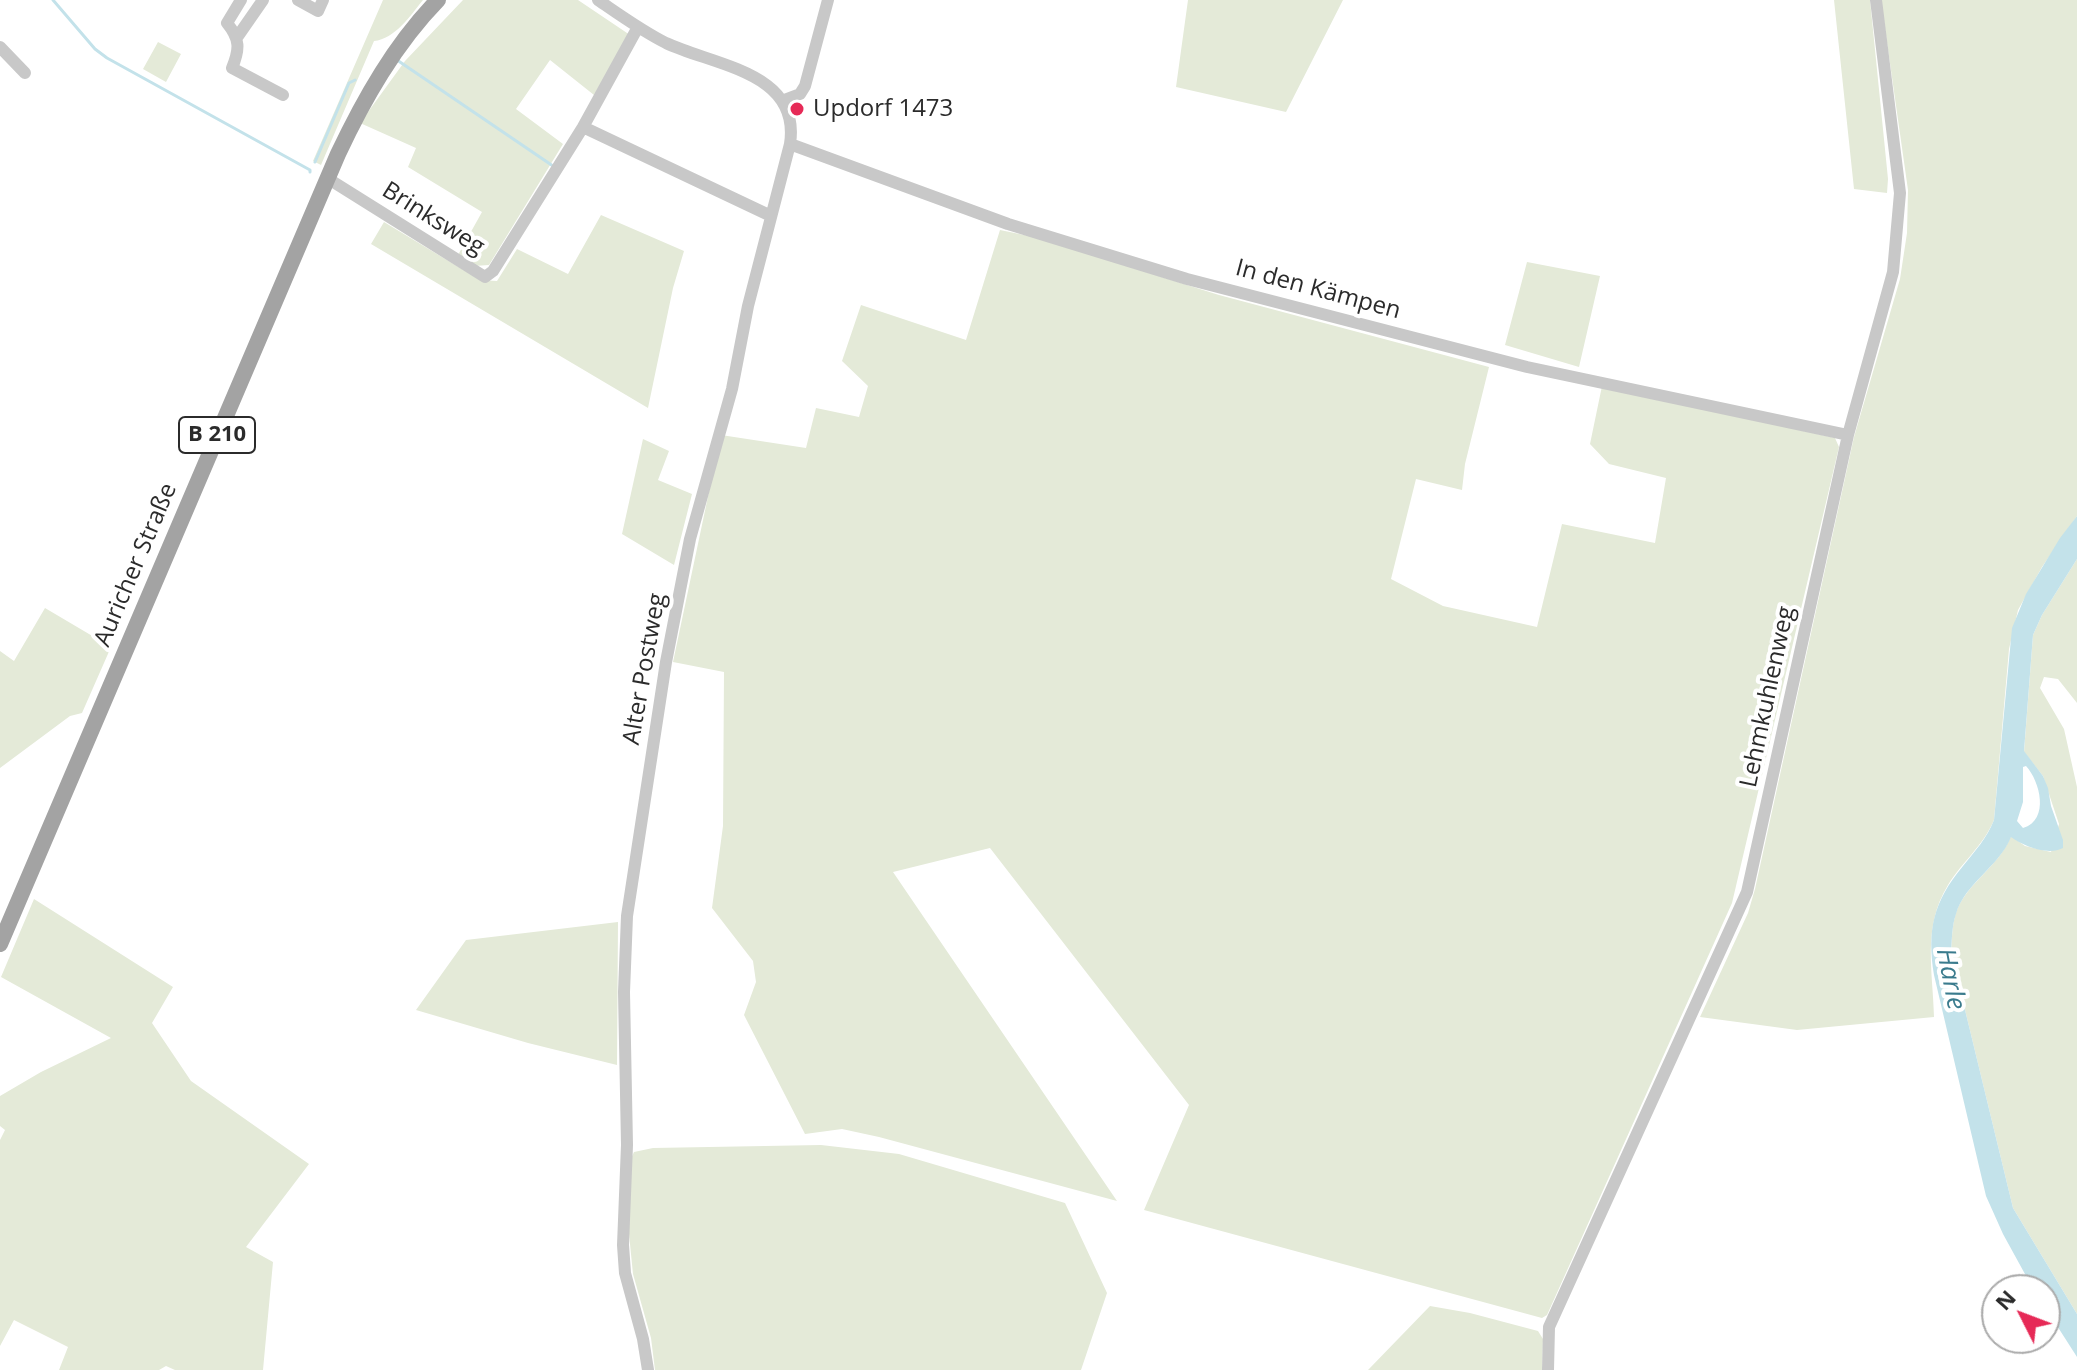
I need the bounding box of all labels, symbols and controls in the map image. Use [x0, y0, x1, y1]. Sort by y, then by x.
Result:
place label: Updorf 1473 [813, 95, 953, 123]
marker: Updorf 1473 [788, 100, 806, 118]
street label: Brinksweg [377, 176, 489, 262]
street label: In den Kämpen [1232, 254, 1404, 326]
road number: B 210 [179, 417, 255, 453]
street label: Auricher Straße [89, 479, 183, 651]
street label: Alter Postweg [618, 591, 672, 747]
street label: Lehmkuhlenweg [1735, 604, 1801, 790]
water label: Harle [1929, 946, 1971, 1012]
north arrow [1981, 1274, 2061, 1354]
text: N [1988, 1283, 2022, 1316]

